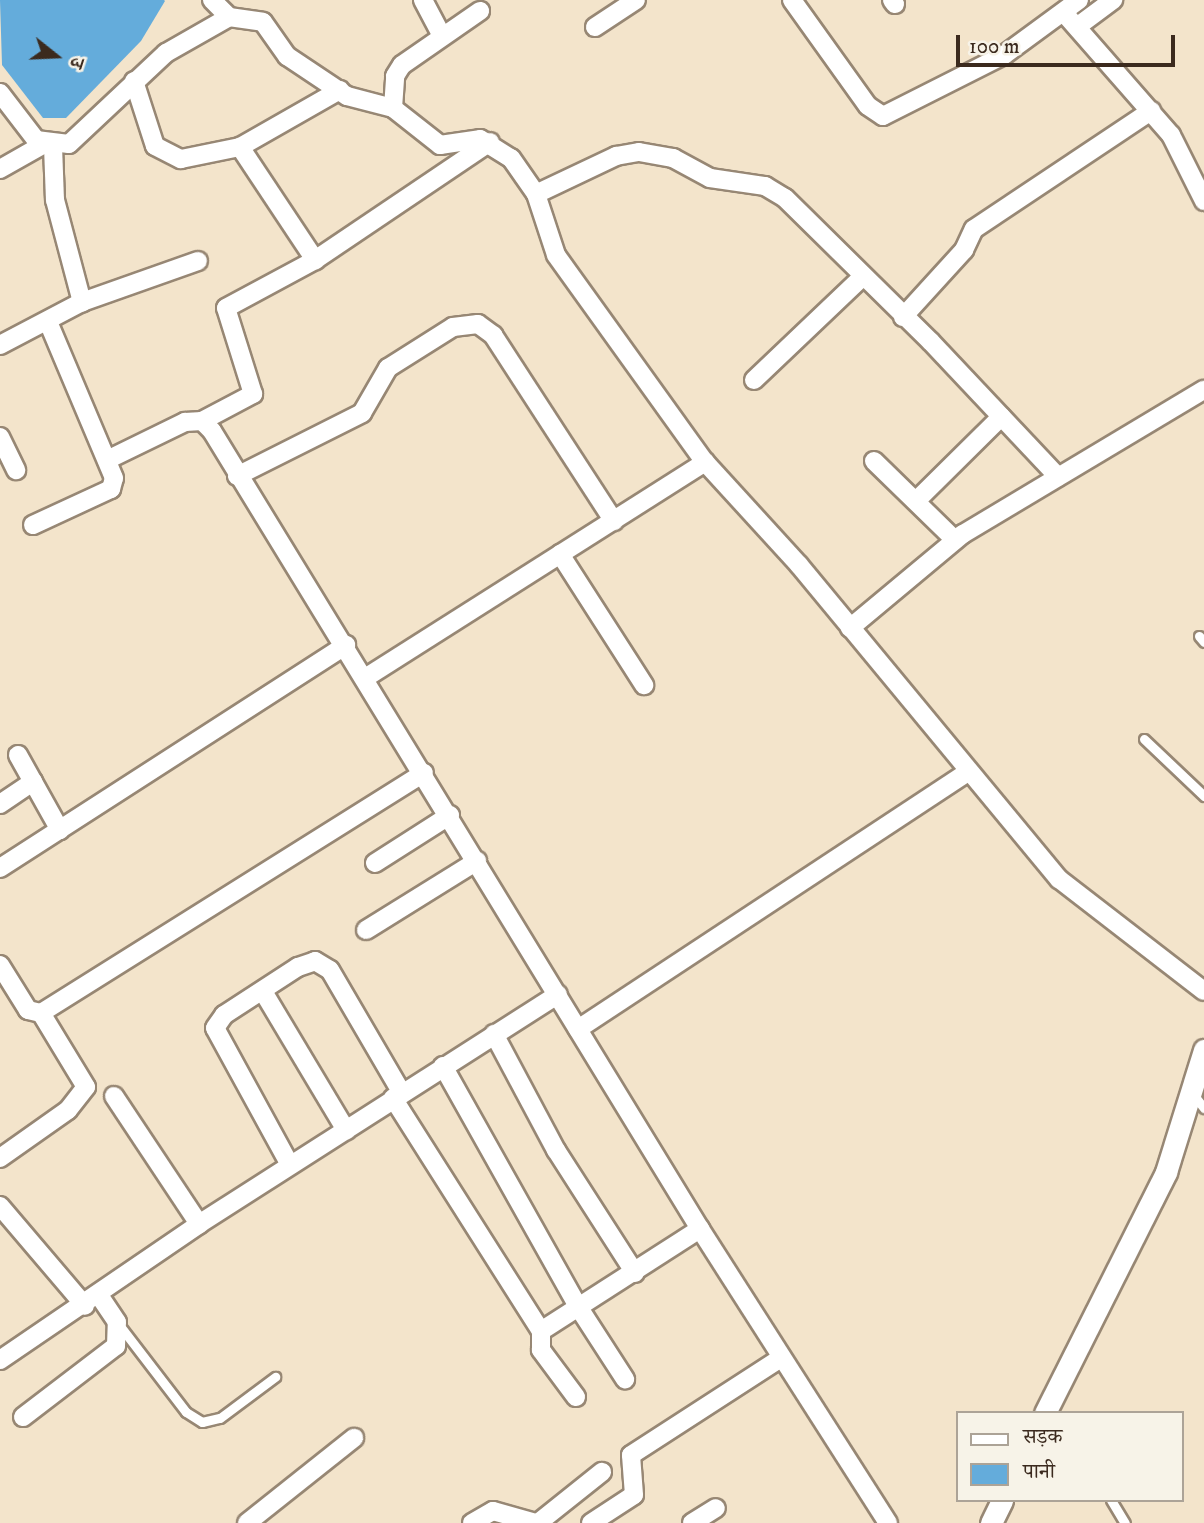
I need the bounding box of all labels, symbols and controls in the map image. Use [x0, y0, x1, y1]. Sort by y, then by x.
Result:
north arrow [21, 21, 91, 91]
scale bar [959, 21, 1178, 65]
text: 100 m [969, 34, 1020, 60]
text: उ [64, 54, 89, 71]
legend [956, 1411, 1183, 1502]
text: सड़क [1023, 1424, 1062, 1450]
text: पानी [1023, 1459, 1055, 1485]

